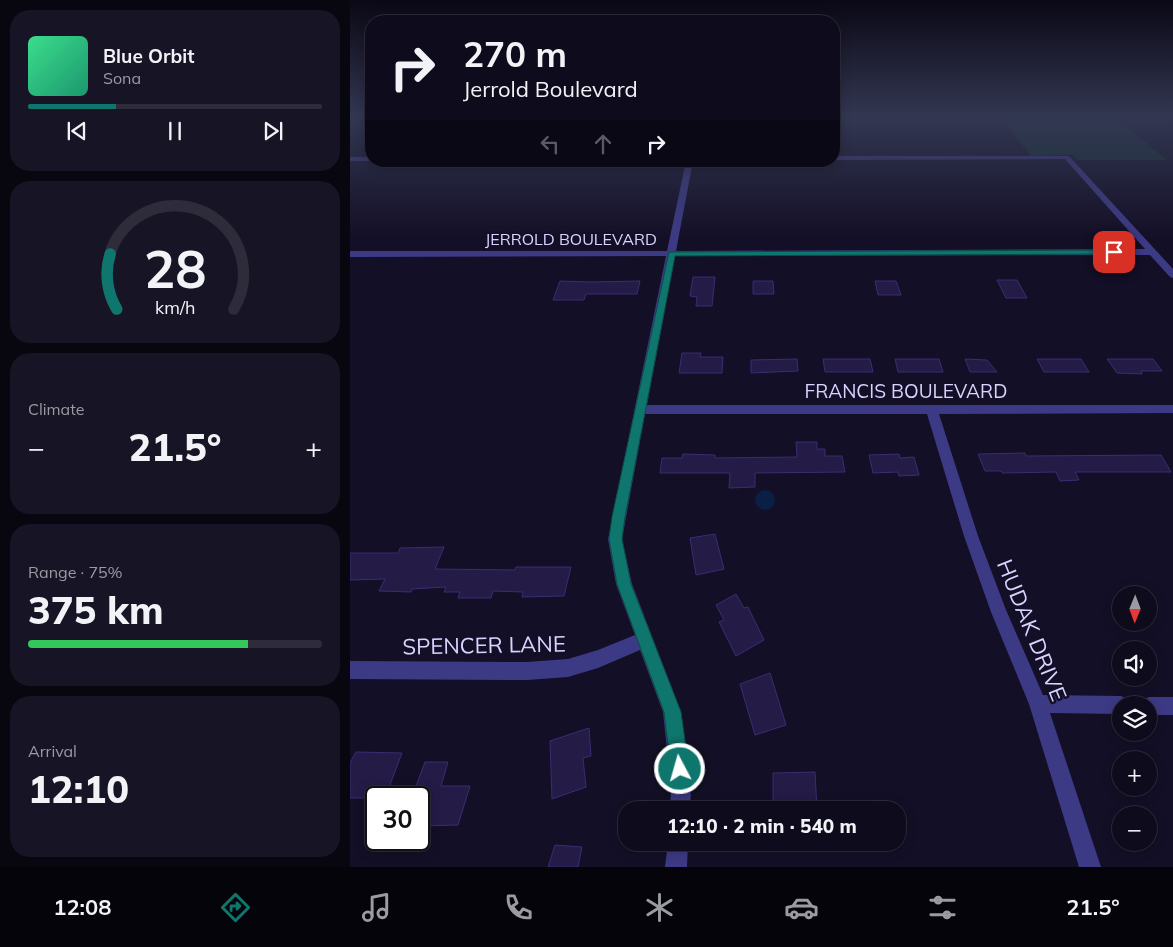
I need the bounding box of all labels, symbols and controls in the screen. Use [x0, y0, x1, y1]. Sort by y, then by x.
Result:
text: 270 m [463, 32, 567, 76]
icon: right [380, 35, 445, 100]
text: Blue Orbit [103, 44, 194, 68]
text: Sona [103, 68, 141, 88]
text: Jerrold Boulevard [463, 75, 638, 103]
icon: previous [63, 117, 91, 145]
icon: pause [161, 117, 189, 145]
icon: next [259, 117, 287, 145]
icon: left [536, 130, 564, 158]
icon: ahead [589, 130, 617, 158]
icon: right [642, 130, 670, 158]
street label: JERROLD BOULEVARD [485, 229, 657, 249]
pin [1093, 231, 1135, 273]
text: 28 [144, 236, 206, 301]
icon: arrive [1100, 238, 1128, 266]
text: km/h [155, 296, 195, 318]
street label: FRANCIS BOULEVARD [805, 379, 1007, 403]
text: Climate [28, 399, 84, 419]
text: 21.5° [129, 423, 221, 471]
text: − [28, 430, 45, 465]
text: + [305, 430, 322, 465]
street label: HUDAK DRIVE [991, 555, 1073, 705]
text: Range · 75% [28, 562, 123, 582]
text: 375 km [28, 586, 164, 634]
north arrow [1112, 586, 1158, 631]
map controls [1112, 586, 1157, 851]
street label: SPENCER LANE [402, 630, 566, 660]
button: sound [1112, 641, 1157, 686]
button: layers [1112, 696, 1157, 741]
text: Arrival [28, 741, 77, 761]
position arrow [653, 742, 705, 794]
button: + [1112, 751, 1157, 796]
text: 12:10 [28, 765, 129, 813]
speed limit sign: 30 [365, 786, 430, 851]
button: − [1112, 806, 1157, 851]
text: 12:10 · 2 min · 540 m [667, 814, 857, 838]
icon: directions [218, 890, 253, 925]
icon: music [359, 890, 394, 925]
icon: phone [501, 890, 536, 925]
icon: climate [642, 890, 677, 925]
icon: car [784, 890, 819, 925]
icon: filters [925, 890, 960, 925]
text: 12:08 [53, 893, 111, 921]
text: 21.5° [1066, 893, 1120, 921]

